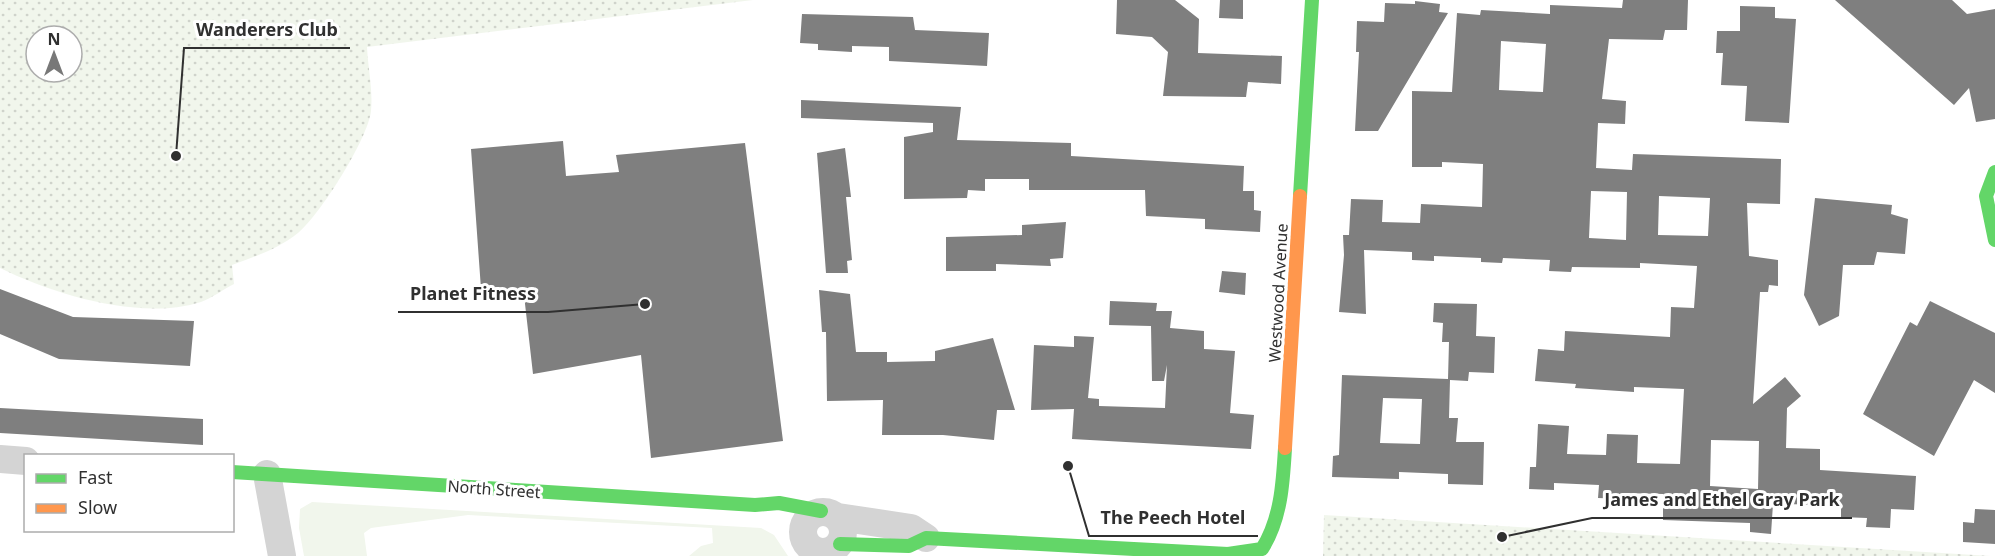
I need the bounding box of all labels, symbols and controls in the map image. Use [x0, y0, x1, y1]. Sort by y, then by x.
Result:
callout: Wanderers Club [184, 12, 350, 48]
text: Wanderers Club [196, 17, 338, 41]
north arrow [24, 24, 84, 84]
text: N [47, 28, 61, 50]
street label: Westwood Avenue [1263, 223, 1293, 363]
callout: Planet Fitness [398, 276, 548, 312]
text: Planet Fitness [410, 281, 536, 305]
legend [24, 454, 234, 532]
text: Fast [78, 465, 113, 489]
street label: North Street [447, 475, 541, 503]
callout: James and Ethel Gray Park [1592, 482, 1852, 518]
text: James and Ethel Gray Park [1602, 487, 1840, 511]
text: Slow [78, 495, 117, 519]
callout: The Peech Hotel [1089, 500, 1258, 536]
text: The Peech Hotel [1101, 505, 1245, 529]

